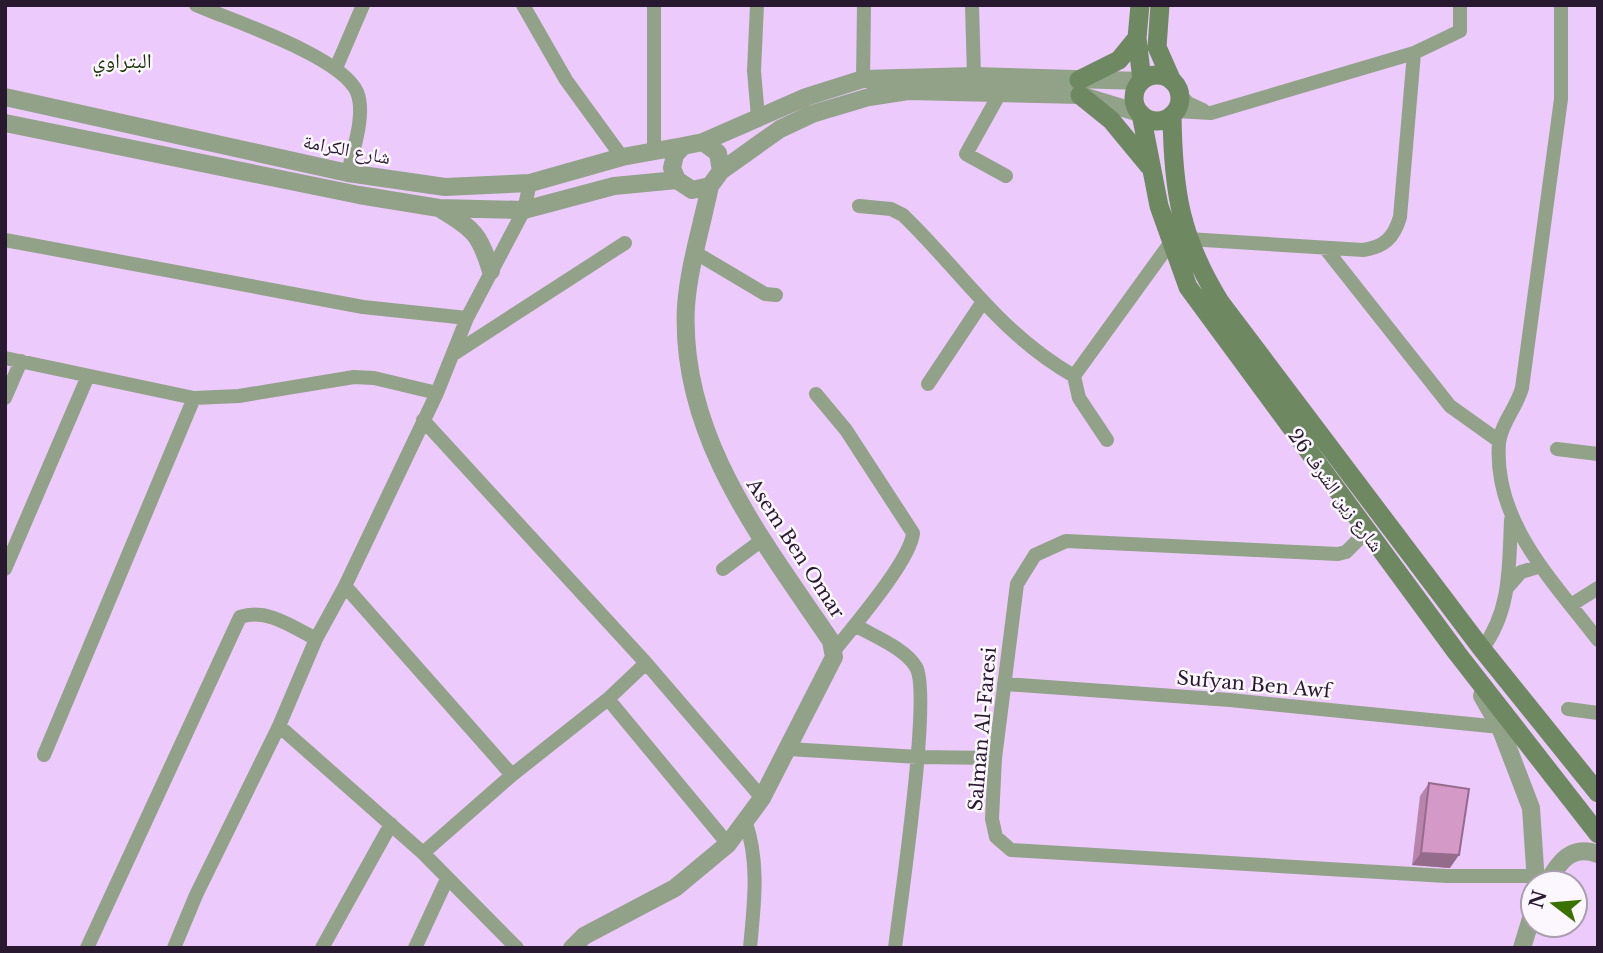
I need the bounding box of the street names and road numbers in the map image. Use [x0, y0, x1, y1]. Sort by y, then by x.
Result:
street label: شارع الكرامة [301, 130, 392, 169]
street label: شارع زين الشرف 26 [1283, 424, 1388, 556]
street label: Asem Ben Omar [741, 473, 849, 622]
street label: Salman Al-Faresi [964, 646, 1001, 812]
street label: Sufyan Ben Awf [1176, 666, 1334, 703]

